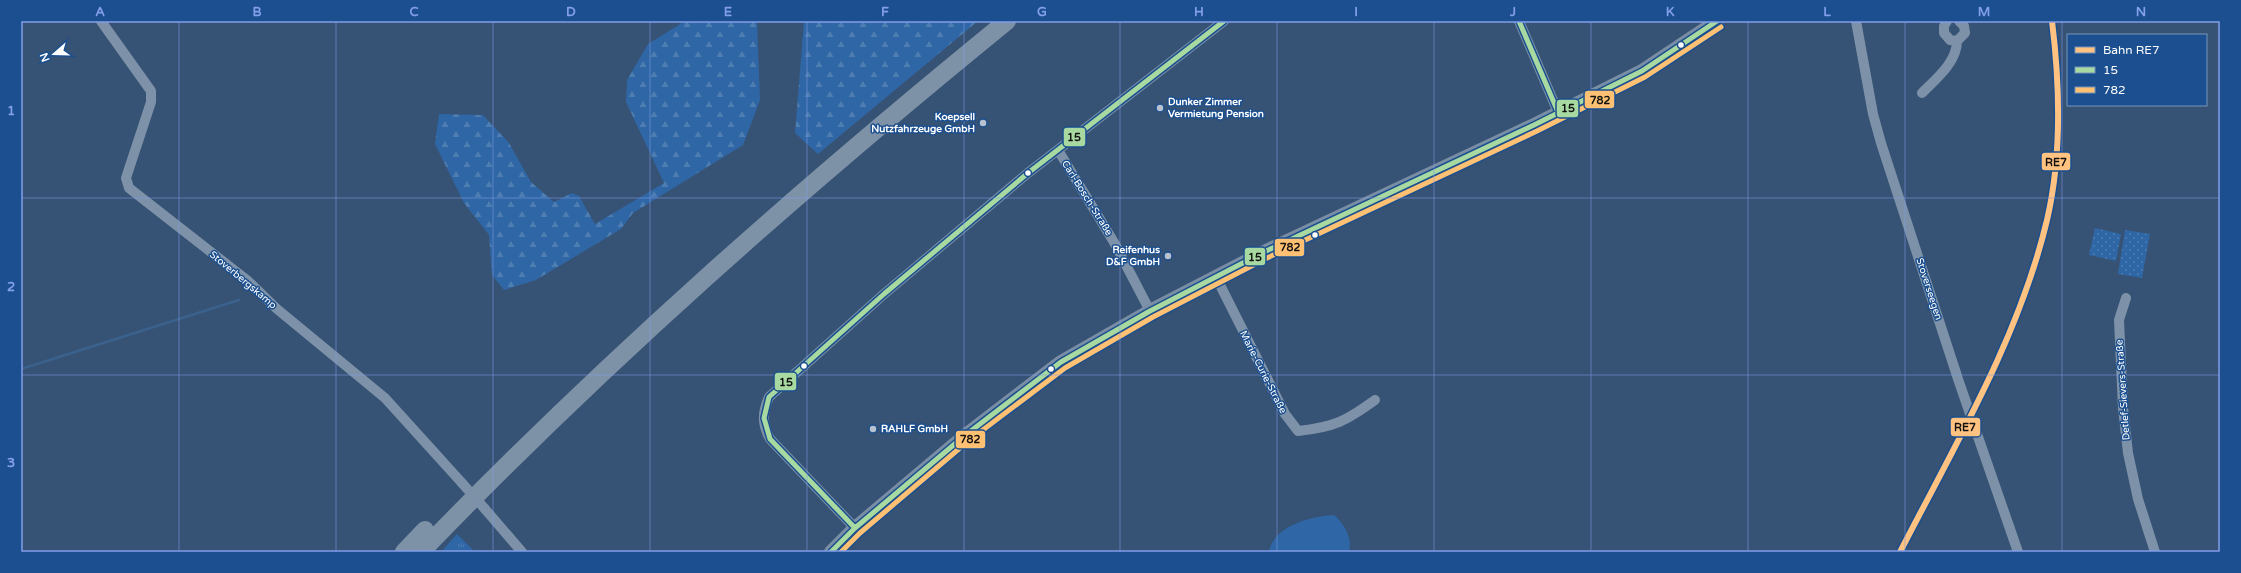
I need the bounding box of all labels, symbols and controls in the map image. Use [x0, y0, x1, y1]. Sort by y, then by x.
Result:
text: A [95, 4, 105, 20]
text: B [252, 4, 262, 20]
text: C [409, 4, 419, 20]
text: D [566, 4, 576, 20]
text: E [724, 4, 732, 20]
text: F [881, 4, 889, 20]
text: G [1037, 4, 1047, 20]
text: H [1194, 4, 1204, 20]
text: I [1354, 4, 1358, 20]
text: J [1509, 4, 1516, 20]
text: K [1666, 4, 1675, 20]
text: L [1823, 4, 1831, 20]
text: M [1978, 4, 1990, 20]
text: N [2136, 4, 2146, 20]
north arrow [34, 34, 74, 74]
legend [2067, 34, 2207, 106]
unlabelled marker [1676, 40, 1686, 50]
text: Bahn RE7 [2103, 43, 2160, 57]
text: N [37, 51, 53, 64]
text: 15 [2103, 63, 2118, 77]
text: 782 [2103, 83, 2126, 97]
line badge: 782 [1584, 90, 1615, 109]
text: 782 [1590, 94, 1610, 107]
place label: Dunker Zimmer Vermietung Pension [1168, 96, 1264, 120]
line badge: 15 [1556, 99, 1579, 118]
text: 15 [1561, 102, 1575, 115]
text: 1 [7, 103, 15, 119]
marker: Dunker Zimmer Vermietung Pension [1155, 103, 1165, 113]
place label: Koepsell Nutzfahrzeuge GmbH [871, 111, 975, 135]
marker: Koepsell Nutzfahrzeuge GmbH [978, 118, 988, 128]
line badge: 15 [1063, 127, 1086, 147]
text: 15 [1067, 131, 1081, 144]
line badge: RE7 [2041, 152, 2071, 171]
text: RE7 [2045, 156, 2067, 169]
street label: Carl-Bosch-Straße [1059, 158, 1115, 238]
unlabelled marker [1023, 168, 1033, 178]
unlabelled marker [1310, 230, 1320, 240]
line badge: 782 [1274, 238, 1305, 257]
text: 782 [1280, 241, 1300, 254]
place label: Reifenhus D&F GmbH [1106, 244, 1160, 268]
line badge: 15 [1244, 247, 1266, 266]
street label: Stoverbergskamp [207, 249, 279, 311]
marker: Reifenhus D&F GmbH [1163, 251, 1173, 261]
text: 15 [1248, 251, 1262, 264]
street label: Stoverseegen [1913, 256, 1945, 322]
text: 2 [7, 279, 15, 295]
street label: Marie-Curie-Straße [1237, 329, 1289, 416]
street label: Detlef-Sievers-Straße [2113, 339, 2133, 441]
unlabelled marker [799, 361, 809, 371]
unlabelled marker [1046, 364, 1056, 374]
line badge: 15 [774, 372, 797, 391]
text: 15 [779, 376, 793, 389]
line badge: RE7 [1950, 417, 1981, 437]
text: RE7 [1954, 421, 1976, 434]
place label: RAHLF GmbH [881, 423, 948, 435]
marker: RAHLF GmbH [868, 424, 878, 434]
line badge: 782 [955, 430, 986, 449]
text: 782 [960, 433, 980, 446]
text: 3 [7, 455, 15, 471]

